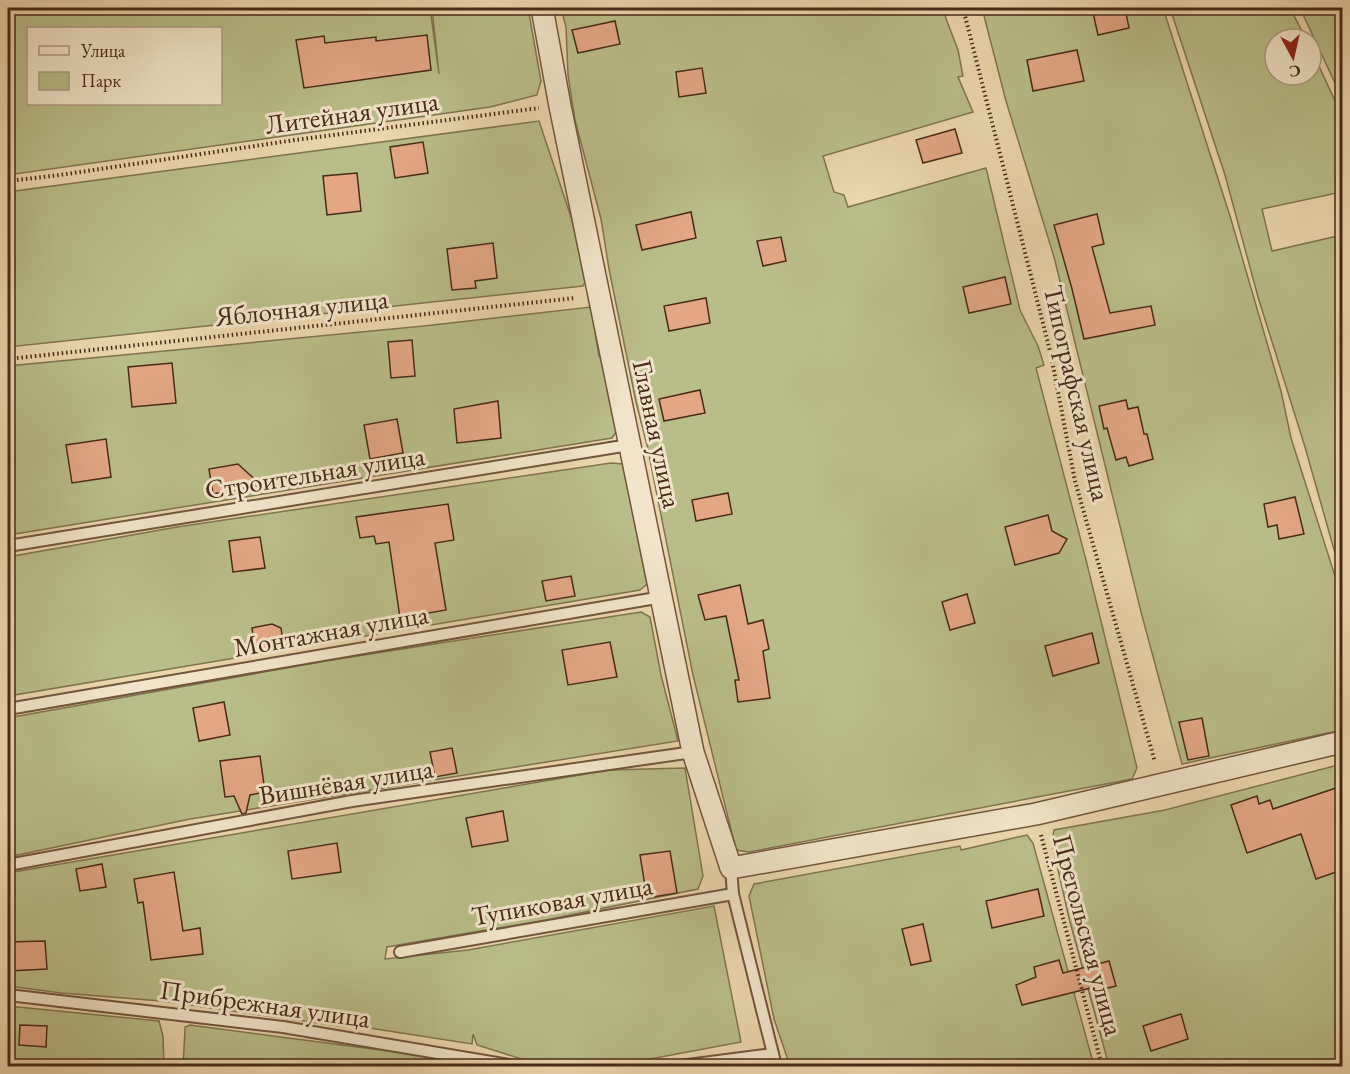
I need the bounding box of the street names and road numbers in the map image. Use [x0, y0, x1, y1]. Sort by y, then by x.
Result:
street label: Литейная улица [263, 83, 441, 142]
street label: Яблочная улица [213, 281, 390, 334]
street label: Типографская улица [1036, 281, 1119, 504]
street label: Главная улица [625, 357, 690, 511]
street label: Строительная улица [202, 438, 428, 507]
street label: Монтажная улица [231, 596, 431, 665]
street label: Вишнёвая улица [256, 750, 436, 813]
street label: Прегольская улица [1045, 830, 1132, 1040]
street label: Тупиковая улица [469, 867, 656, 934]
street label: Прибрежная улица [158, 971, 373, 1036]

